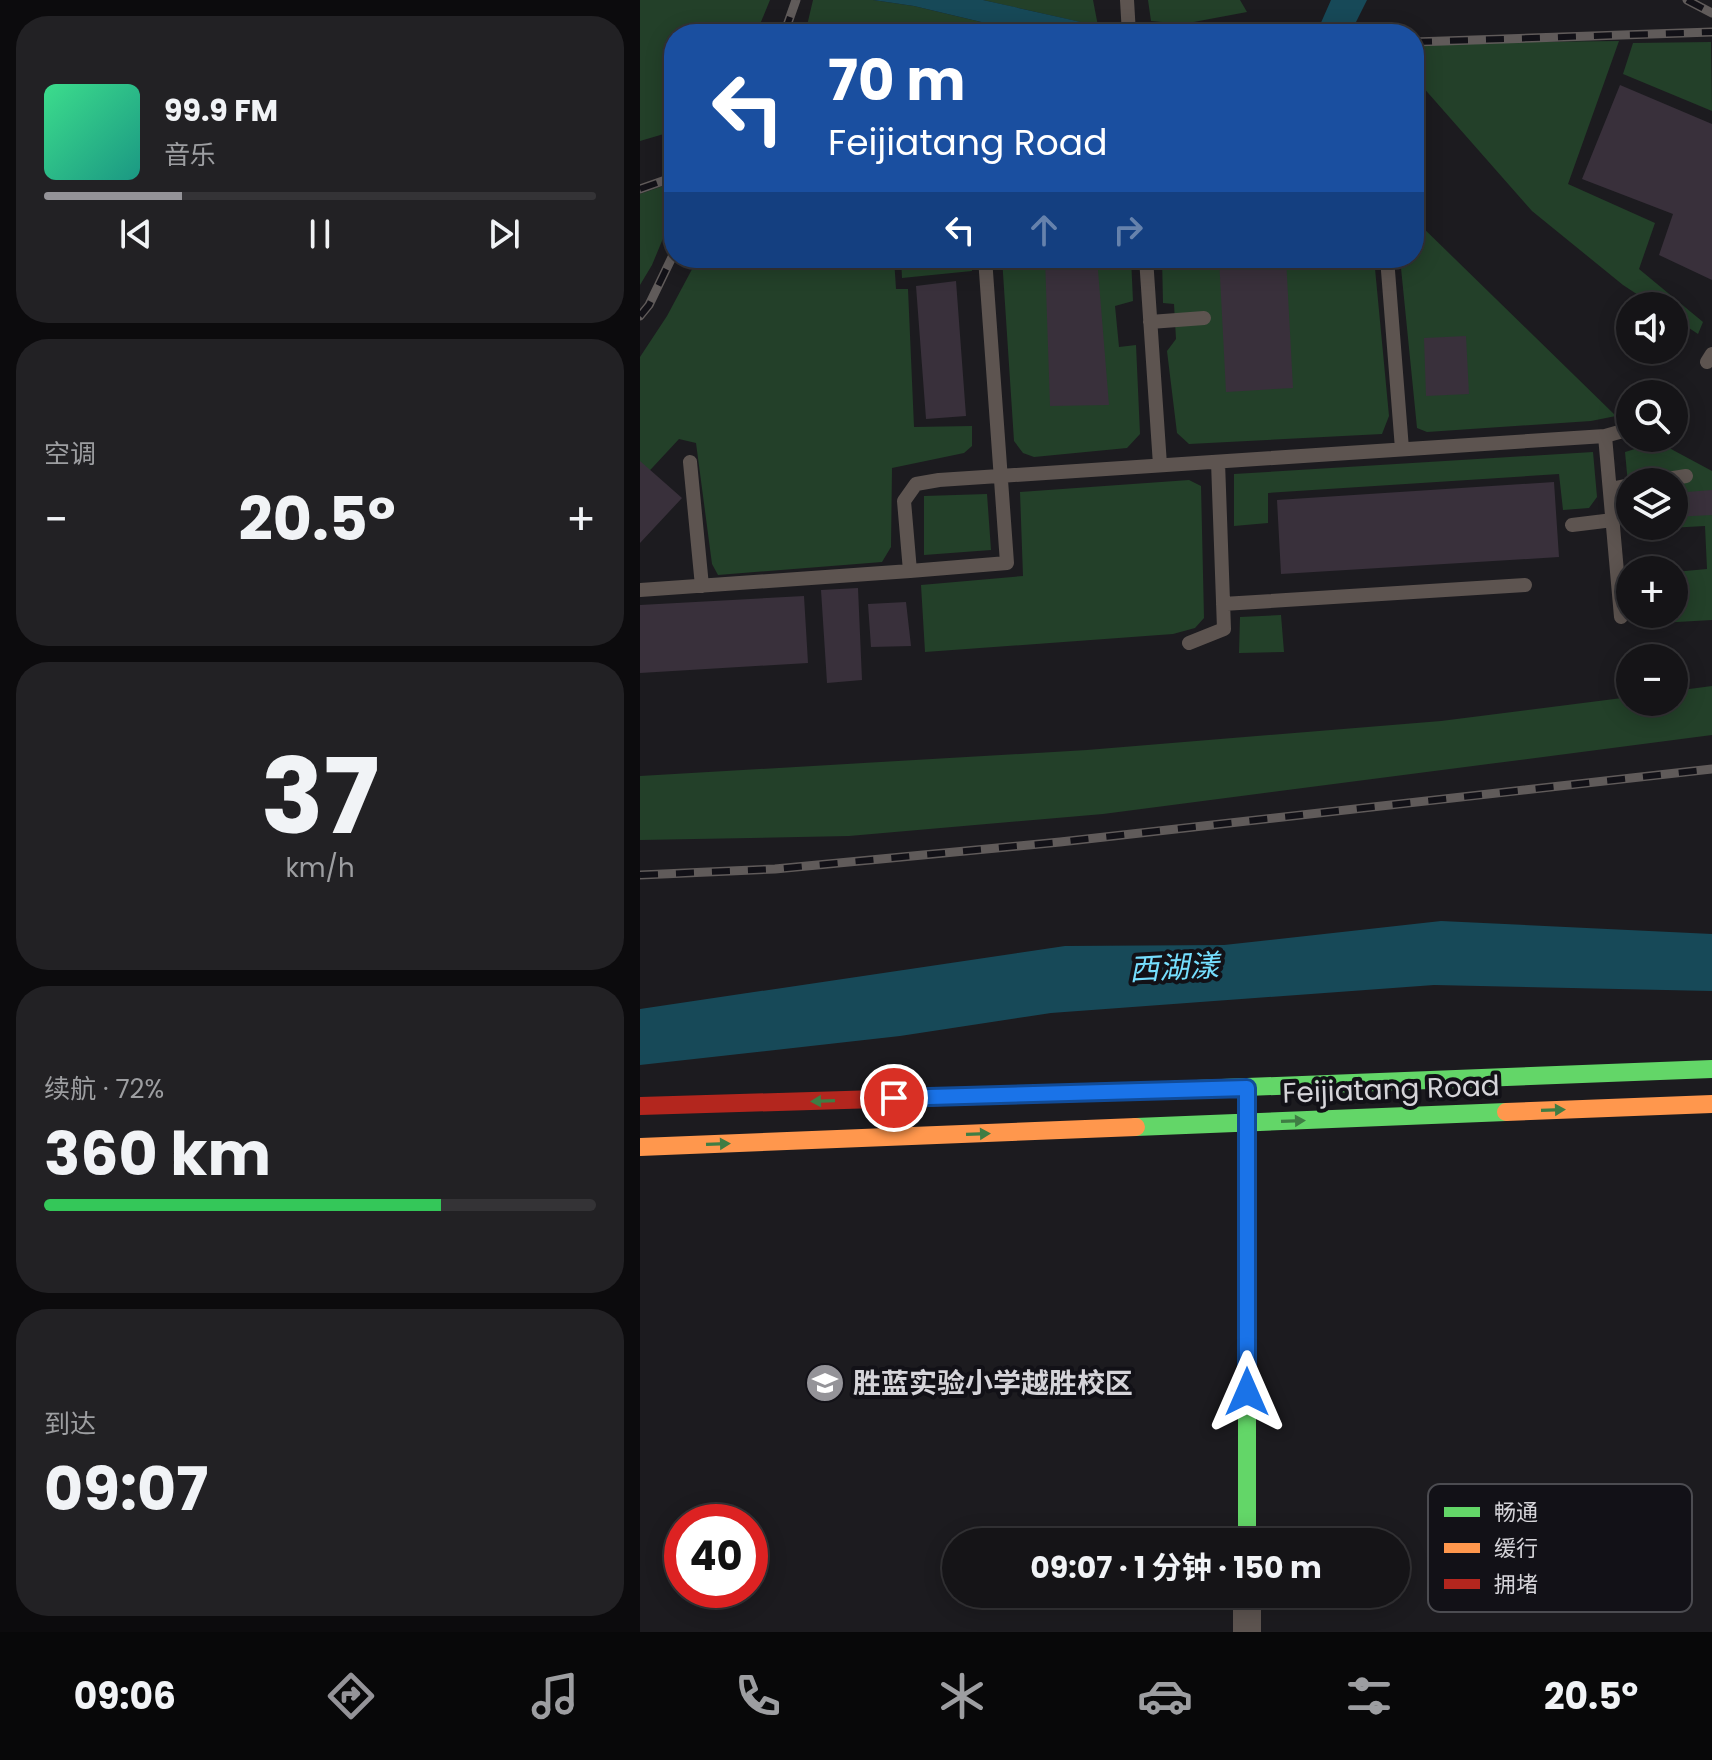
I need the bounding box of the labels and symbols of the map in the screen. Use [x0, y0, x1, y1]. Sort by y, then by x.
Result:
water label: 西湖漾 [1128, 943, 1224, 991]
pin [860, 1064, 928, 1132]
street label: Feijiatang Road [1282, 1066, 1500, 1113]
one-way arrow [810, 1094, 835, 1107]
one-way arrow [1541, 1103, 1566, 1116]
one-way arrow [1281, 1114, 1306, 1127]
one-way arrow [966, 1127, 991, 1140]
one-way arrow [706, 1138, 731, 1151]
position arrow [1205, 1350, 1289, 1434]
school or university icon: 胜蓝实验小学越胜校区 [804, 1362, 846, 1404]
place label: 胜蓝实验小学越胜校区 [853, 1364, 1133, 1403]
legend [1428, 1484, 1692, 1612]
text: 畅通 [1494, 1497, 1538, 1528]
speed limit sign: 40 [664, 1504, 768, 1608]
text: 缓行 [1494, 1533, 1538, 1564]
text: 拥堵 [1494, 1569, 1538, 1600]

